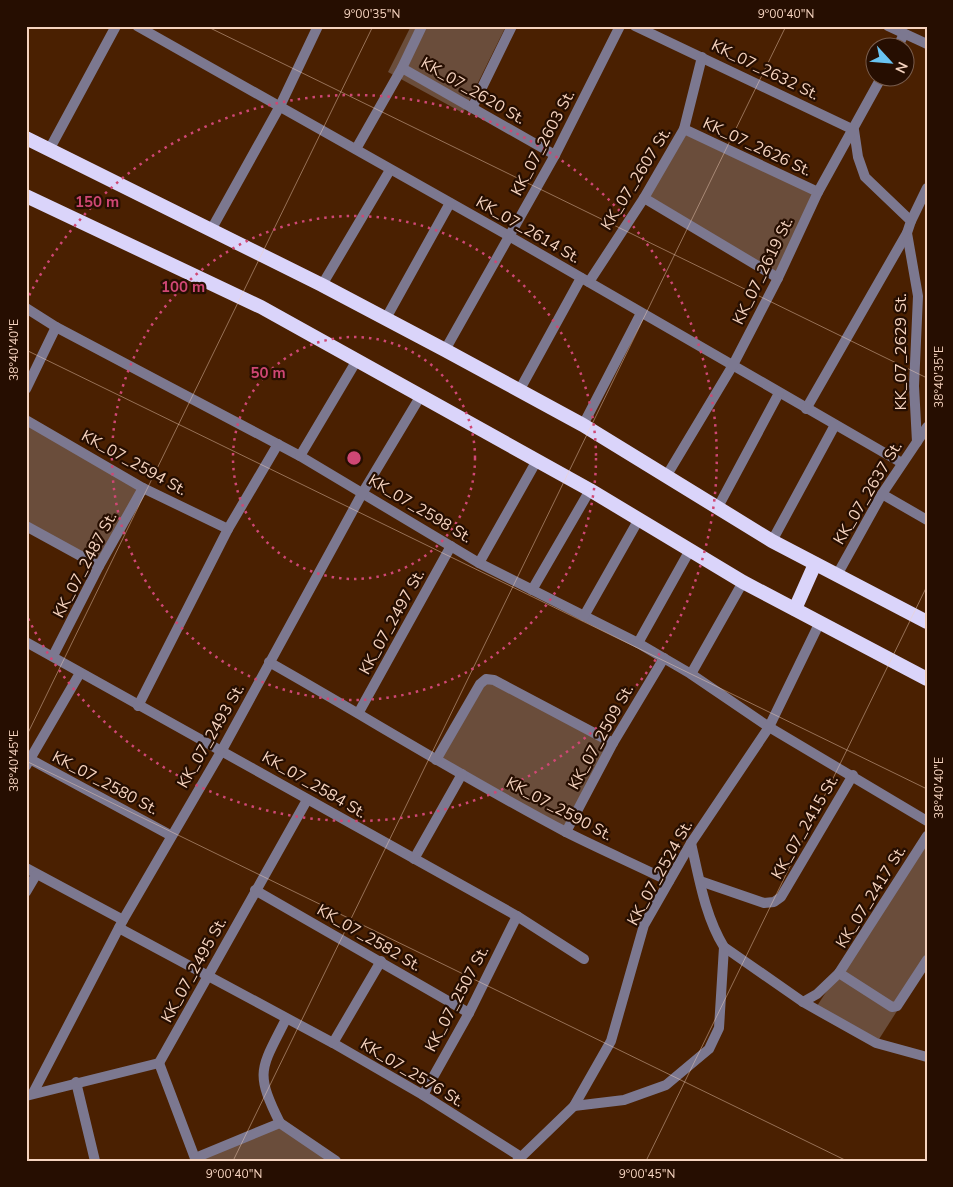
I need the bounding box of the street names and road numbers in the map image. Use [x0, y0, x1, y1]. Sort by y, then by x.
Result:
street label: KK_07_2632 St. [708, 34, 822, 106]
street label: KK_07_2620 St. [417, 52, 529, 130]
street label: KK_07_2603 St. [506, 86, 580, 200]
street label: KK_07_2626 St. [699, 112, 815, 182]
street label: KK_07_2607 St. [596, 123, 676, 235]
street label: KK_07_2614 St. [472, 191, 584, 269]
street label: KK_07_2619 St. [727, 214, 799, 328]
street label: KK_07_2629 St. [890, 293, 912, 411]
street label: KK_07_2594 St. [77, 425, 191, 501]
street label: KK_07_2637 St. [828, 437, 908, 549]
street label: KK_07_2598 St. [364, 469, 476, 549]
street label: KK_07_2487 St. [48, 508, 122, 622]
street label: KK_07_2497 St. [354, 565, 430, 679]
street label: KK_07_2493 St. [172, 680, 250, 792]
street label: KK_07_2509 St. [563, 680, 639, 794]
street label: KK_07_2580 St. [48, 746, 162, 820]
street label: KK_07_2584 St. [258, 746, 370, 824]
street label: KK_07_2415 St. [766, 771, 844, 883]
street label: KK_07_2590 St. [502, 772, 616, 846]
street label: KK_07_2524 St. [622, 816, 698, 930]
street label: KK_07_2417 St. [831, 841, 911, 953]
street label: KK_07_2582 St. [313, 899, 425, 977]
street label: KK_07_2495 St. [156, 913, 232, 1027]
street label: KK_07_2507 St. [420, 942, 494, 1056]
street label: KK_07_2576 St. [356, 1033, 468, 1113]

